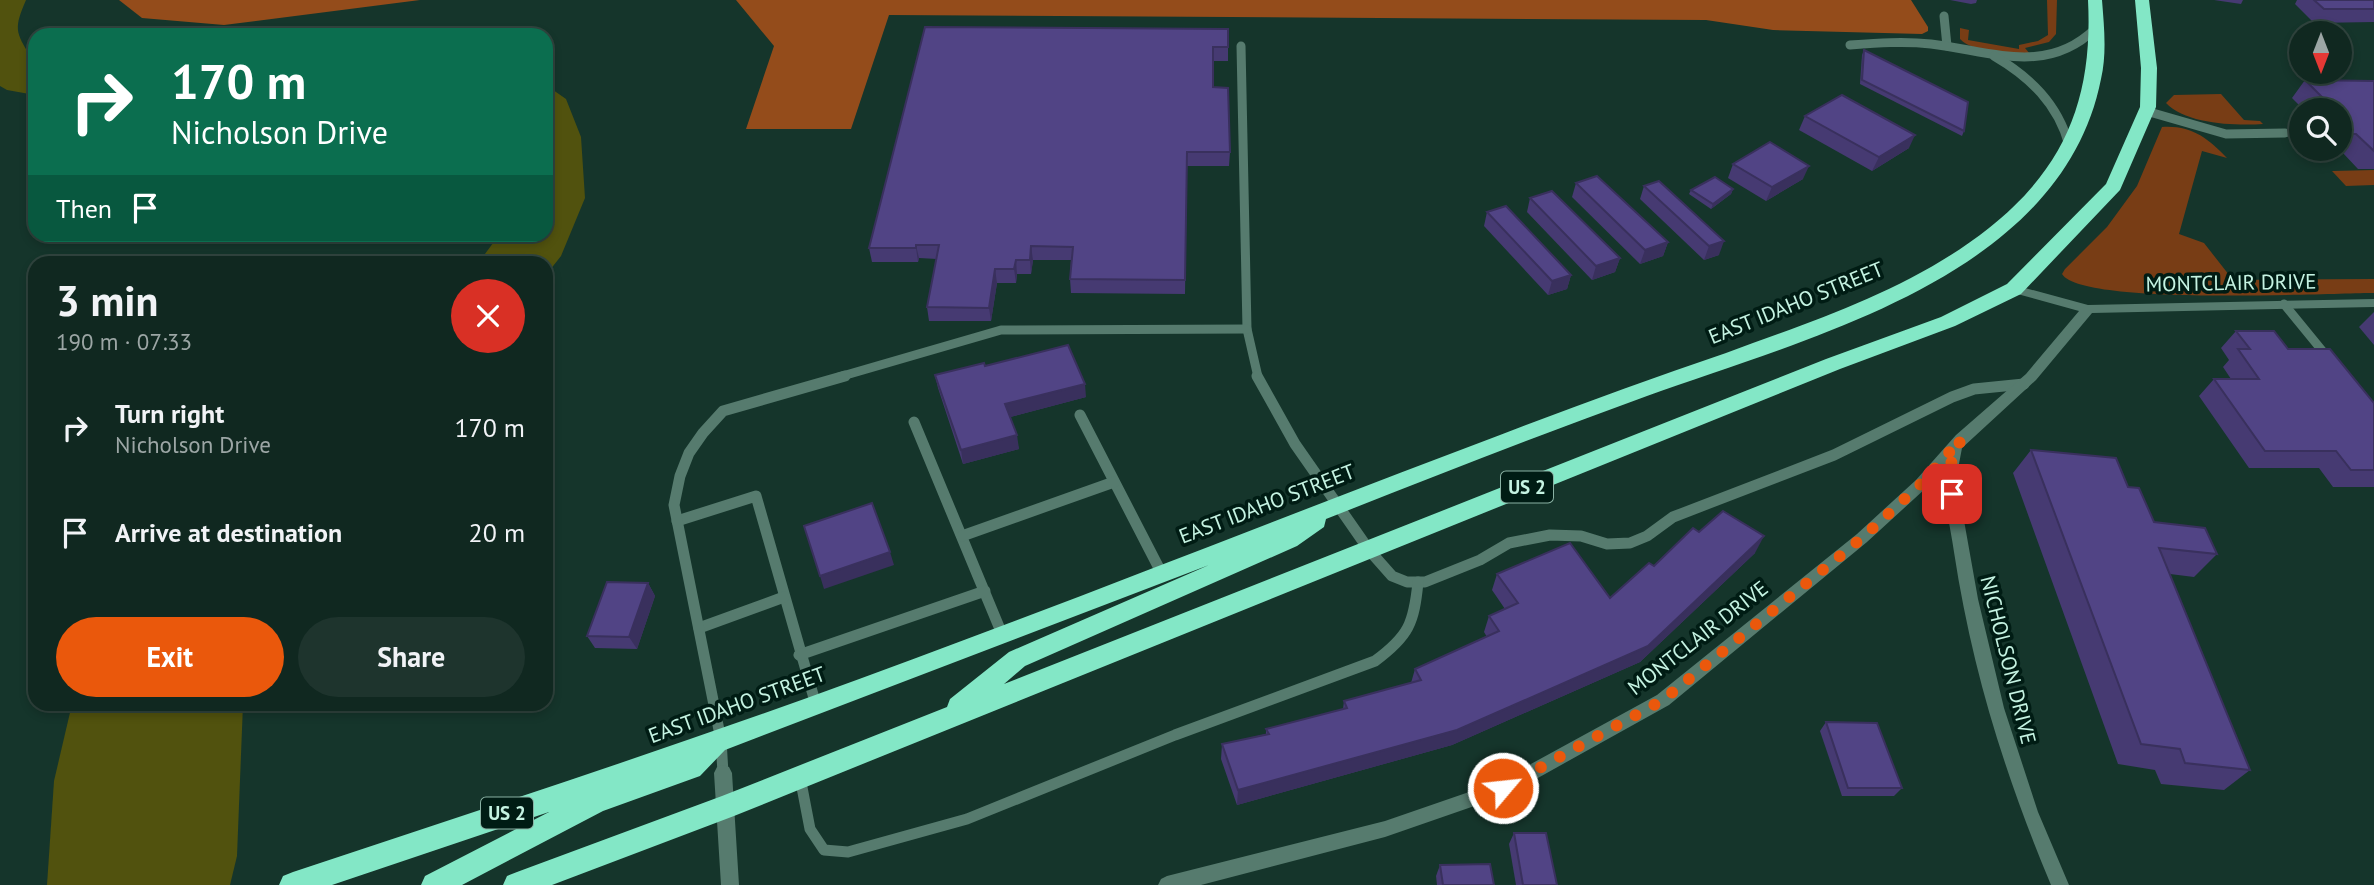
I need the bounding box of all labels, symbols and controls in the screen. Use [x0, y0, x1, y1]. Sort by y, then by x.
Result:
north arrow [2289, 21, 2352, 84]
map controls [2289, 21, 2352, 161]
text: 170 m [171, 49, 306, 113]
icon: right [56, 56, 147, 147]
button: search [2289, 98, 2352, 161]
text: Nicholson Drive [171, 111, 388, 153]
icon: arrive [126, 189, 164, 227]
text: Then [56, 192, 112, 225]
street label: EAST IDAHO STREET [1704, 255, 1888, 350]
street label: MONTCLAIR DRIVE [2145, 268, 2317, 297]
text: 3 min [56, 273, 158, 328]
button: close [451, 279, 525, 353]
text: 190 m · 07:33 [56, 327, 192, 356]
text: Turn right [115, 397, 224, 430]
icon: right [56, 409, 94, 447]
text: 170 m [454, 411, 525, 444]
text: Nicholson Drive [115, 430, 271, 459]
street label: EAST IDAHO STREET [1175, 457, 1359, 550]
pin [1922, 464, 1982, 524]
road number: US 2 [1501, 472, 1553, 502]
icon: arrive [1933, 475, 1971, 513]
icon: arrive [56, 514, 94, 552]
text: Arrive at destination [115, 516, 342, 549]
text: 20 m [469, 516, 525, 549]
street label: NICHOLSON DRIVE [1975, 573, 2042, 747]
street label: MONTCLAIR DRIVE [1622, 574, 1773, 701]
button: Exit [56, 617, 284, 697]
button: Share [298, 617, 525, 697]
street label: EAST IDAHO STREET [645, 660, 829, 749]
position arrow [1466, 751, 1540, 825]
road number: US 2 [481, 798, 533, 828]

